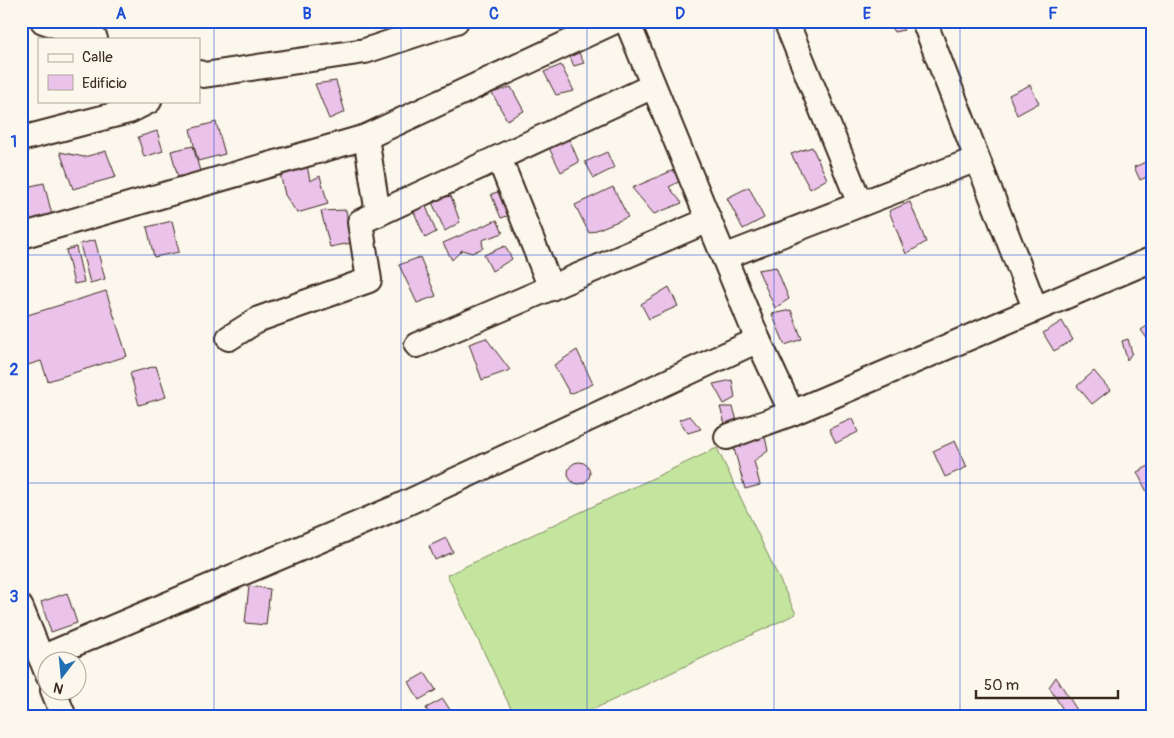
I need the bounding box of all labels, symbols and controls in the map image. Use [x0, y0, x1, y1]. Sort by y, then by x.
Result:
text: A [116, 4, 127, 24]
text: B [302, 4, 312, 24]
text: C [489, 4, 499, 24]
text: D [675, 4, 685, 24]
text: E [863, 4, 872, 24]
text: F [1048, 4, 1058, 24]
legend [38, 38, 200, 102]
text: Calle [82, 48, 113, 67]
text: Edificio [82, 74, 127, 93]
text: 1 [11, 132, 17, 152]
text: 2 [10, 360, 19, 380]
text: 3 [10, 587, 19, 607]
north arrow [38, 650, 88, 700]
scale bar [976, 668, 1119, 700]
text: 50 m [984, 676, 1019, 695]
text: N [52, 679, 65, 697]

